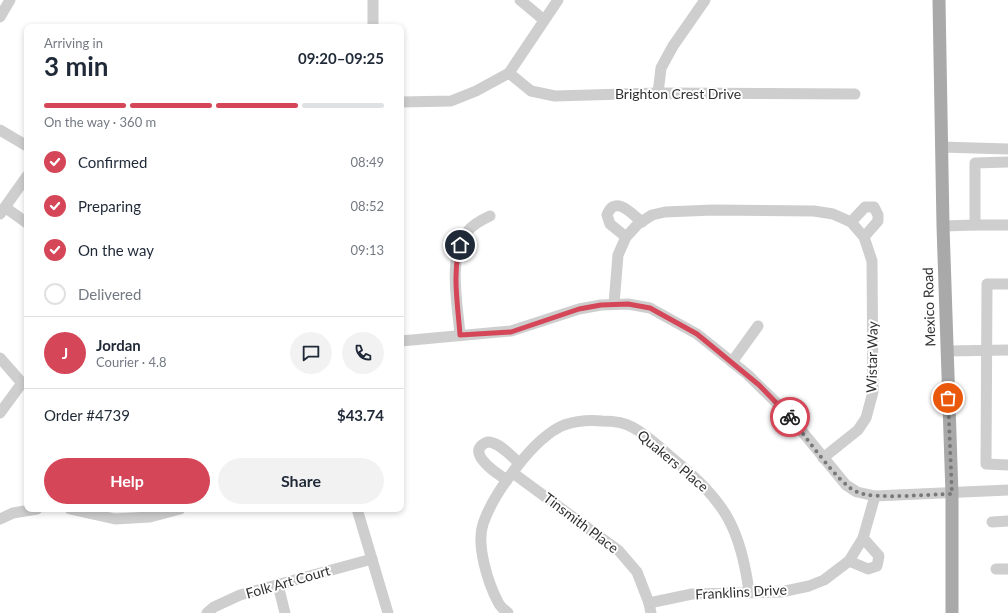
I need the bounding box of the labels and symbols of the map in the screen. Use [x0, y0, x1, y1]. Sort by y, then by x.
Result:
street label: Brighton Crest Drive [615, 85, 741, 102]
pin [443, 228, 477, 262]
street label: Mexico Road [919, 267, 938, 347]
street label: Wistar Way [862, 320, 881, 393]
pin [931, 381, 965, 415]
courier [770, 397, 810, 437]
street label: Quakers Place [634, 426, 712, 495]
street label: Tinsmith Place [541, 489, 622, 556]
street label: Folk Art Court [244, 561, 332, 602]
street label: Franklins Drive [695, 581, 787, 602]

